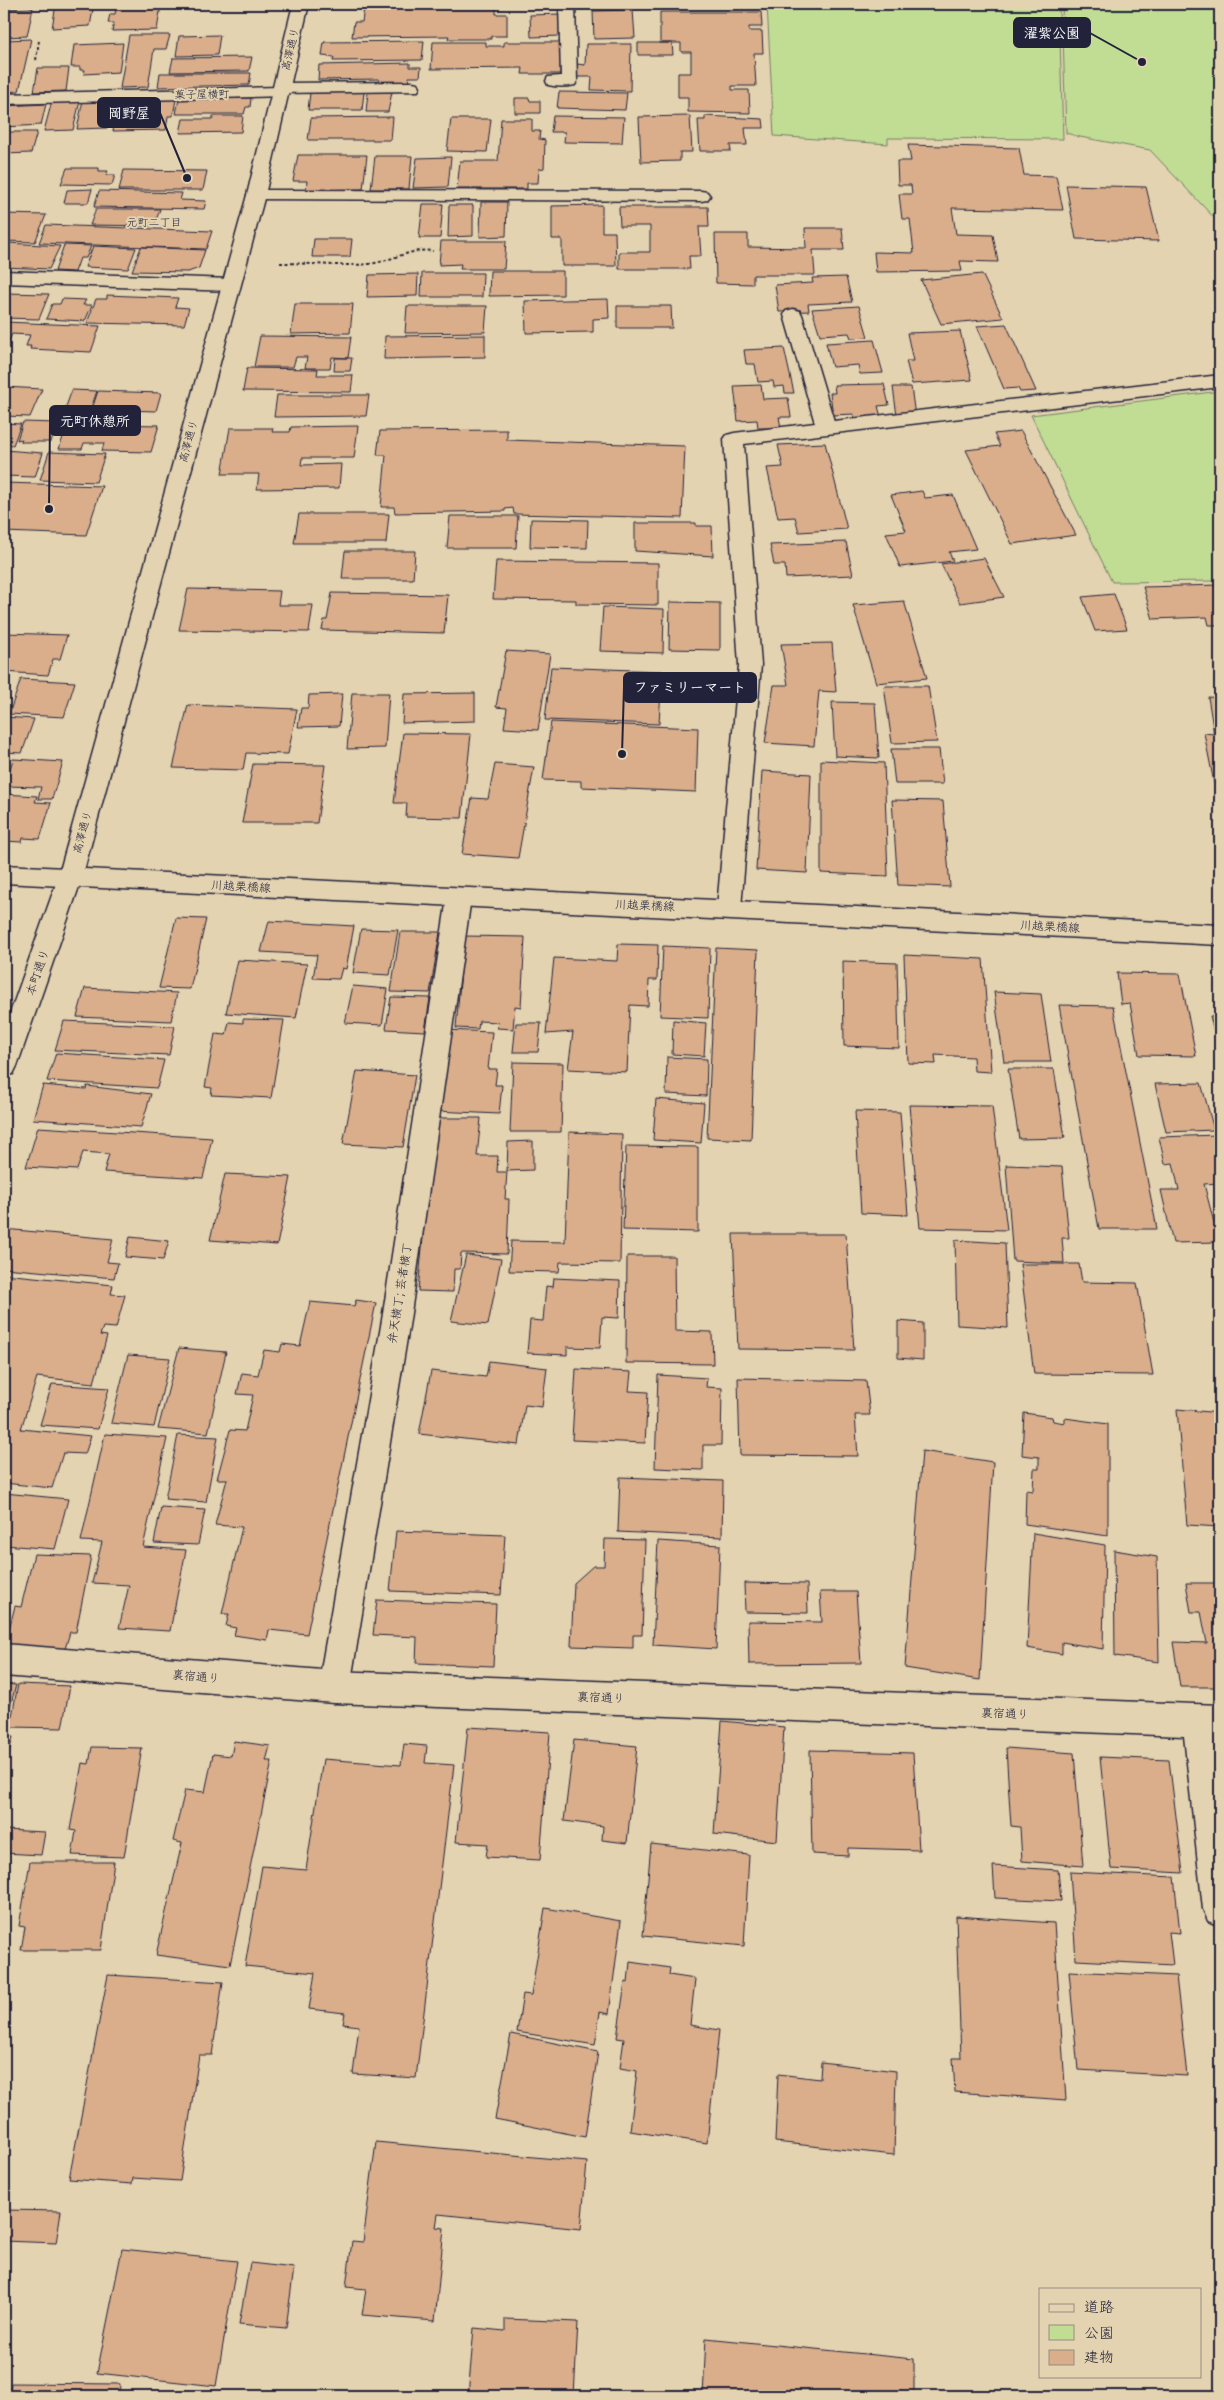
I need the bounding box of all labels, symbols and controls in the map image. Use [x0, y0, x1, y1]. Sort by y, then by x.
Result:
callout: 濯紫公園 [1014, 18, 1090, 47]
text: 濯紫公園 [1024, 24, 1080, 42]
street label: 高澤通り [278, 26, 302, 72]
street label: 菓子屋横町 [174, 87, 230, 101]
callout: 岡野屋 [98, 98, 160, 127]
text: 岡野屋 [108, 104, 150, 122]
district label: 元町二丁目 [127, 215, 182, 229]
callout: 元町休憩所 [50, 406, 140, 435]
text: 元町休憩所 [60, 412, 130, 430]
street label: 高澤通り [176, 418, 200, 464]
callout: ファミリーマート [624, 673, 756, 702]
text: ファミリーマート [634, 678, 746, 696]
street label: 高澤通り [70, 809, 94, 855]
street label: 川越栗橋線 [211, 877, 271, 895]
street label: 川越栗橋線 [615, 896, 675, 914]
street label: 川越栗橋線 [1020, 917, 1080, 935]
street label: 本町通り [22, 947, 52, 997]
street label: 弁天横丁; 芸者横丁 [384, 1242, 414, 1344]
street label: 裏宿通り [171, 1666, 221, 1686]
street label: 裏宿通り [577, 1689, 625, 1705]
street label: 裏宿通り [981, 1705, 1029, 1721]
legend [1039, 2288, 1202, 2378]
text: 道路 [1084, 2297, 1114, 2316]
text: 公園 [1084, 2323, 1114, 2342]
text: 建物 [1084, 2347, 1114, 2366]

